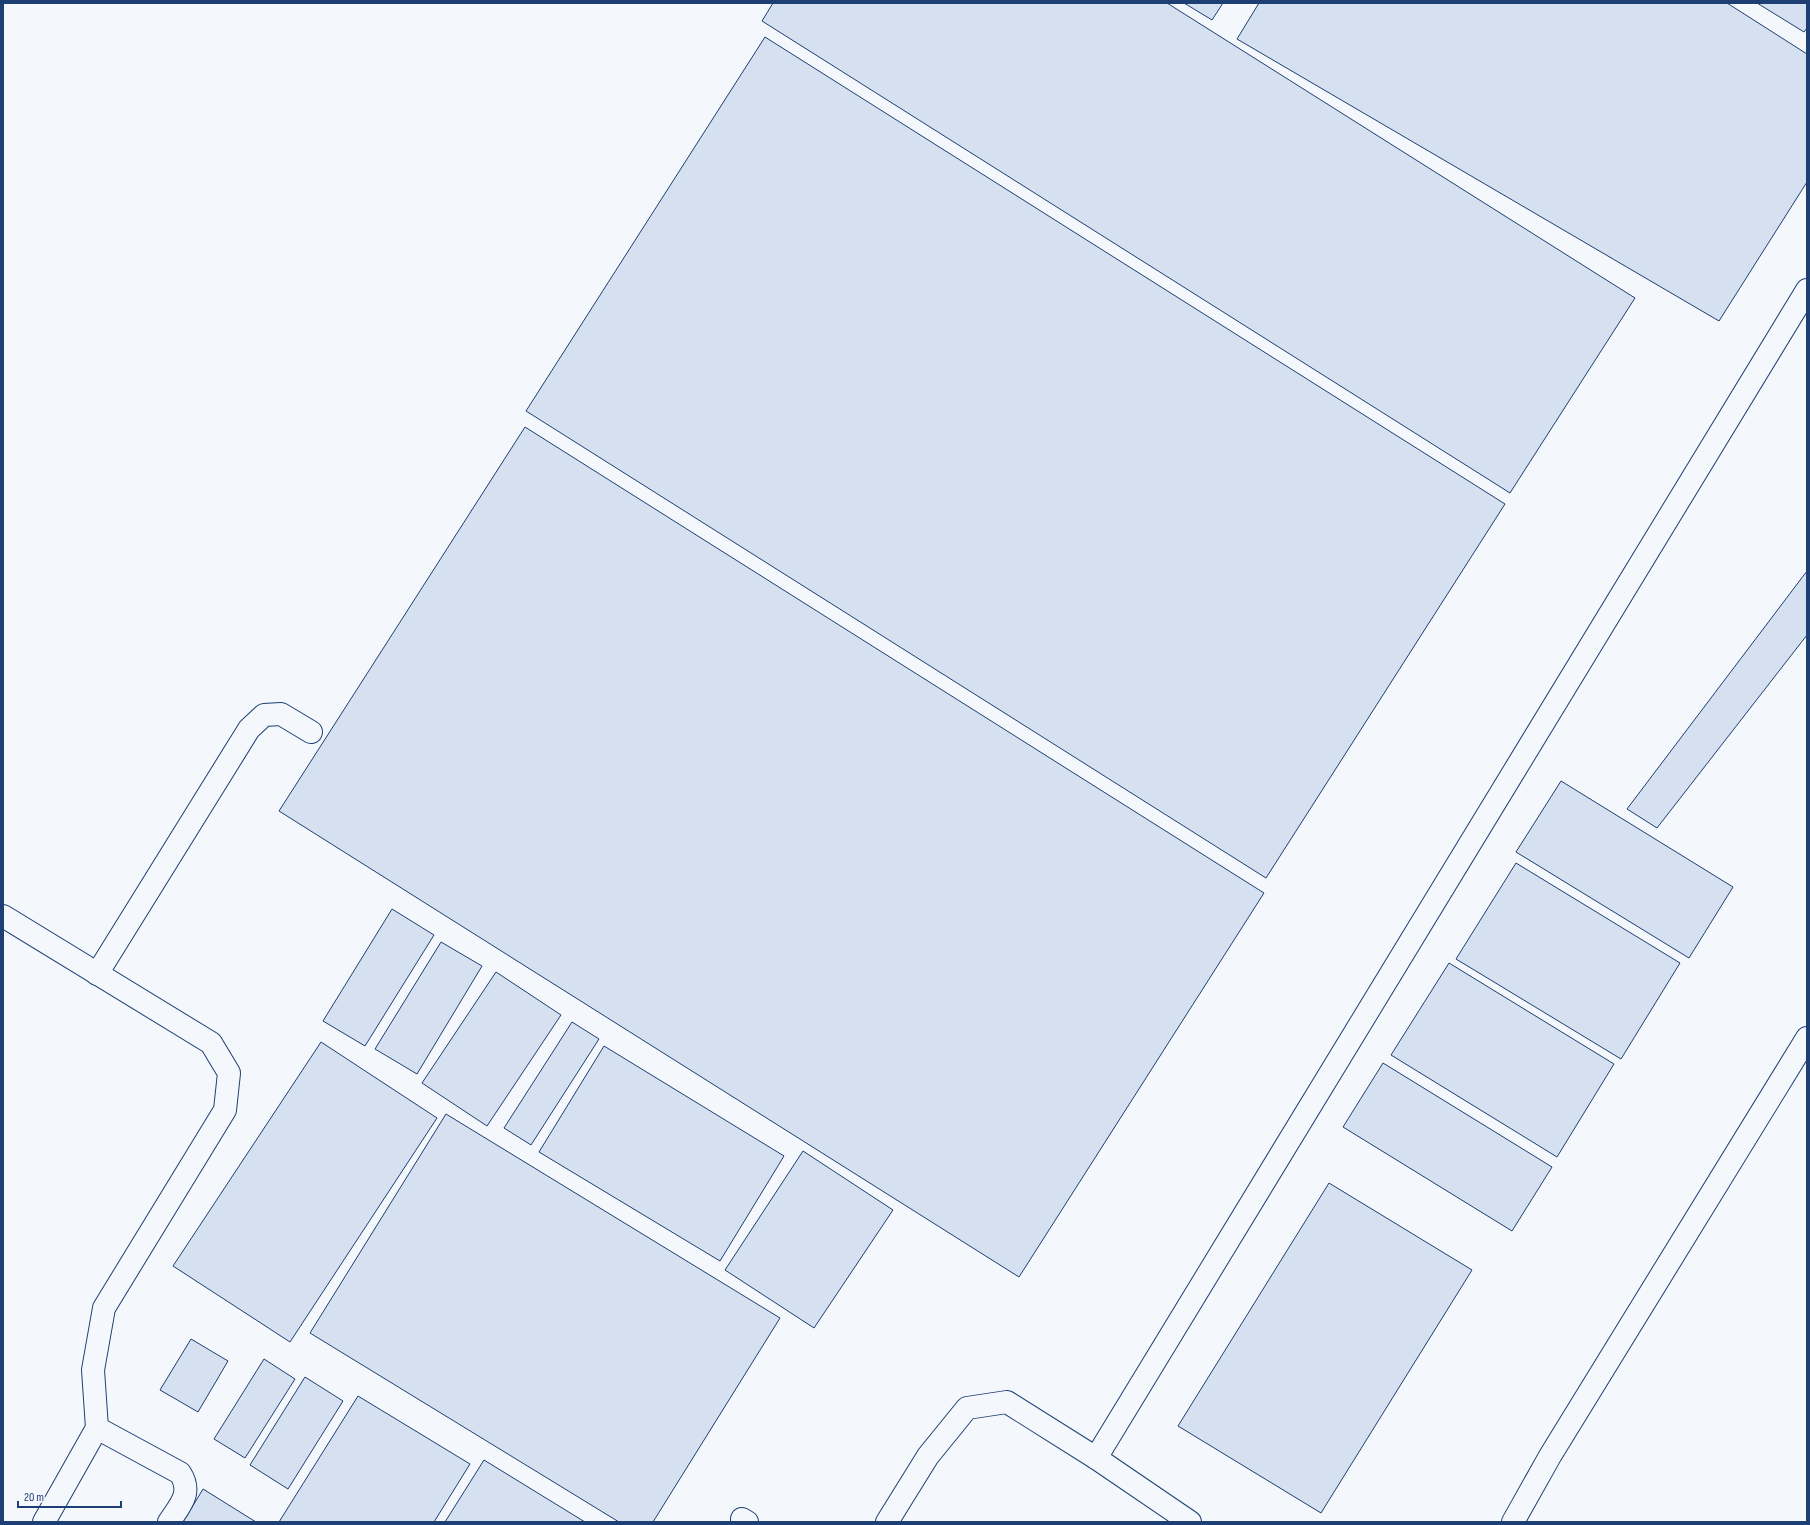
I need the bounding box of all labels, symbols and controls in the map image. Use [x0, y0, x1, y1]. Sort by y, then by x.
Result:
scale bar [18, 1483, 121, 1509]
text: 20 m [24, 1490, 44, 1505]

